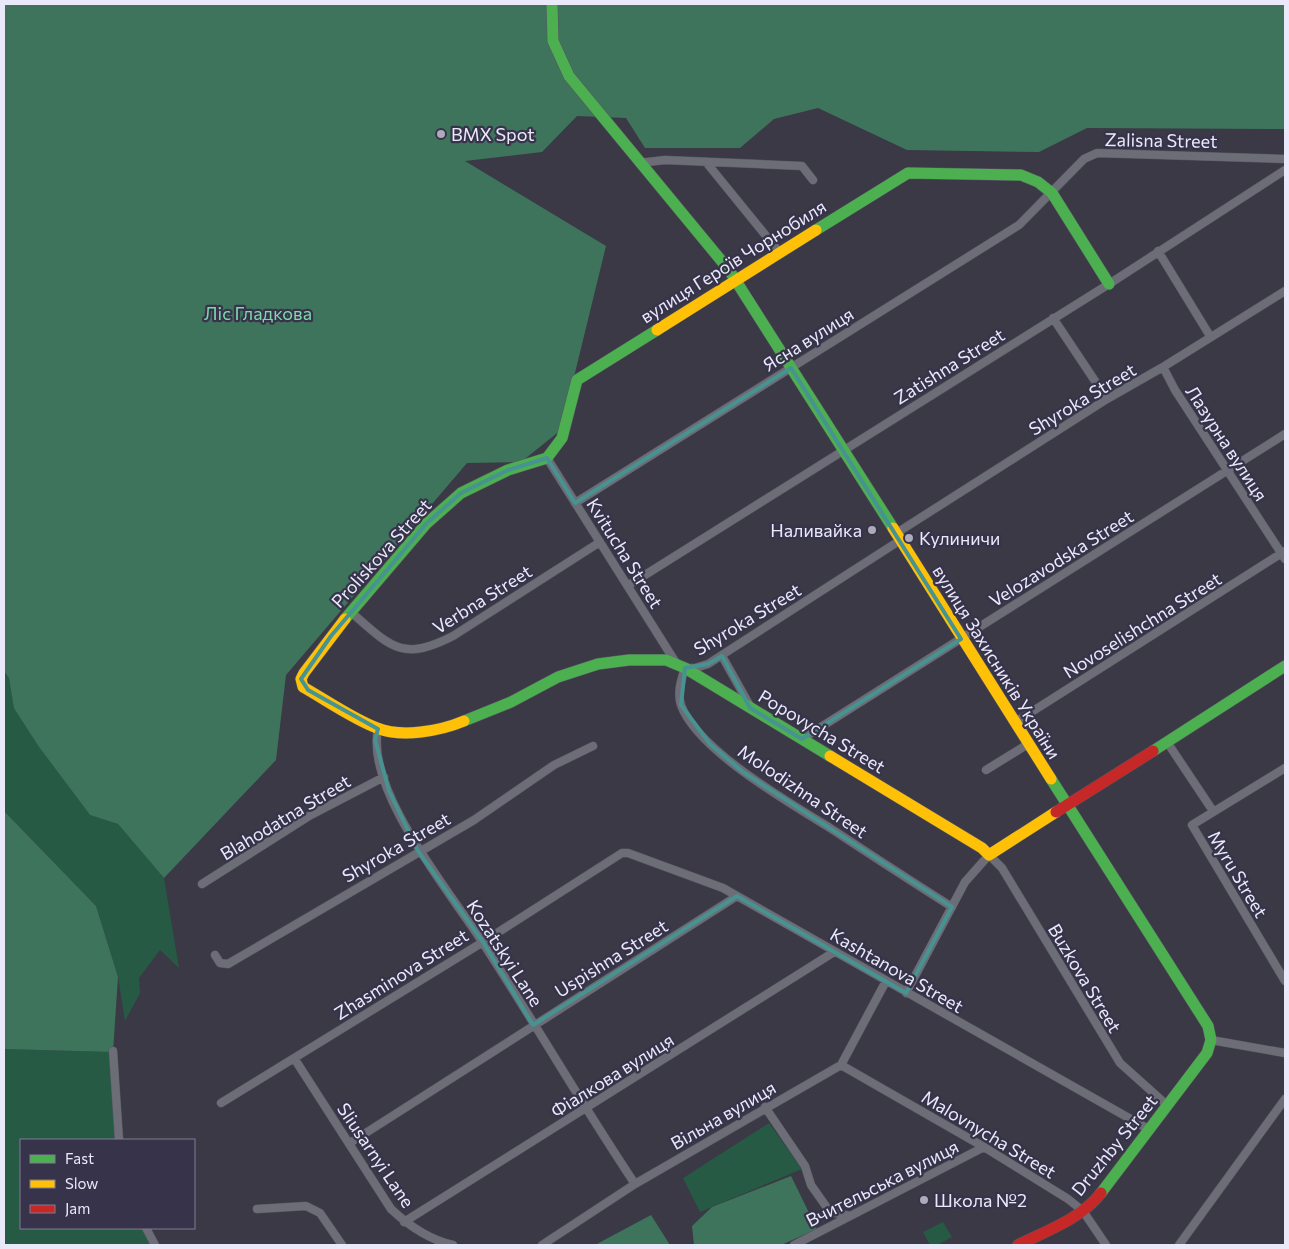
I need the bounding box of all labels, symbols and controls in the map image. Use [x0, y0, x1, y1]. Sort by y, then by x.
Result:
place label: BMX Spot [451, 123, 535, 145]
marker: BMX Spot [435, 128, 447, 140]
street label: Zalisna Street [1104, 128, 1218, 152]
street label: вулиця Героїв Чорнобиля [636, 195, 830, 327]
park label: Ліс Гладкова [204, 302, 312, 324]
street label: Ясна вулиця [759, 302, 857, 376]
street label: Zatishna Street [890, 323, 1008, 409]
street label: Shyroka Street [1024, 358, 1140, 440]
street label: Лазурна вулиця [1181, 381, 1273, 505]
street label: Proliskova Street [326, 494, 436, 612]
street label: Kvitucha Street [582, 494, 668, 612]
street label: Velozavodska Street [985, 505, 1137, 611]
place label: Наливайка [770, 519, 862, 541]
marker: Наливайка [866, 524, 878, 536]
place label: Кулиничи [919, 527, 1000, 549]
marker: Кулиничи [903, 532, 915, 544]
street label: Verbna Street [428, 560, 536, 638]
street label: вулиця Захисників України [928, 561, 1066, 763]
street label: Novoselishchna Street [1059, 567, 1225, 683]
street label: Shyroka Street [689, 578, 805, 660]
street label: Popovycha Street [755, 684, 889, 778]
street label: Molodizhna Street [734, 739, 872, 843]
street label: Blahodatna Street [216, 769, 354, 865]
street label: Shyroka Street [338, 807, 454, 887]
street label: Myru Street [1203, 827, 1273, 921]
street label: Kozatskyi Lane [462, 896, 548, 1010]
street label: Uspishna Street [550, 914, 672, 1002]
street label: Buzkova Street [1044, 920, 1126, 1036]
street label: Kashtanova Street [826, 923, 968, 1017]
street label: Zhasminova Street [330, 924, 472, 1024]
street label: Фіалкова вулиця [546, 1028, 678, 1122]
street label: Вільна вулиця [666, 1076, 780, 1154]
street label: Malovnycha Street [918, 1085, 1060, 1183]
street label: Druzhby Street [1066, 1090, 1162, 1200]
street label: Sliusarnyi Lane [333, 1098, 419, 1212]
street label: Вчительська вулиця [802, 1135, 962, 1231]
legend [20, 1139, 195, 1229]
text: Fast [65, 1149, 94, 1167]
text: Slow [65, 1174, 98, 1192]
place label: Школа №2 [934, 1189, 1027, 1211]
marker: Школа №2 [918, 1194, 930, 1206]
text: Jam [65, 1199, 90, 1217]

